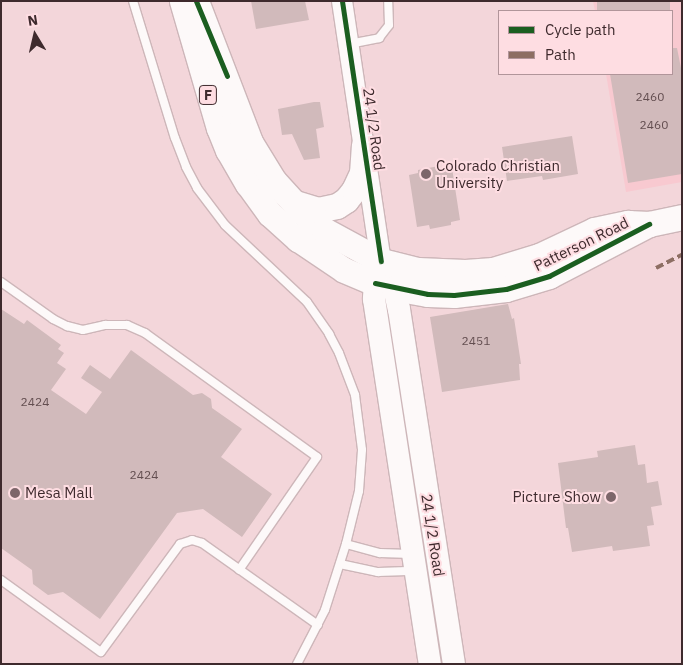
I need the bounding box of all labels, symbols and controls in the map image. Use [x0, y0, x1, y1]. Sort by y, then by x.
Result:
north arrow [10, 10, 60, 60]
legend [498, 10, 673, 75]
text: N [26, 11, 39, 30]
text: Cycle path [545, 20, 616, 39]
text: Path [545, 45, 576, 64]
road number: F [198, 84, 218, 106]
street label: 24 1/2 Road [359, 86, 389, 172]
house number: 2460 [636, 90, 664, 104]
house number: 2460 [640, 118, 668, 132]
place label: Colorado Christian University [436, 156, 560, 191]
marker: Colorado Christian University [420, 168, 432, 180]
street label: Patterson Road [531, 213, 631, 275]
house number: 2451 [462, 334, 490, 348]
house number: 2424 [21, 395, 49, 409]
house number: 2424 [130, 468, 158, 482]
place label: Mesa Mall [25, 484, 93, 502]
marker: Mesa Mall [9, 487, 21, 499]
place label: Picture Show [513, 488, 601, 506]
marker: Picture Show [605, 491, 617, 503]
street label: 24 1/2 Road [418, 492, 448, 578]

